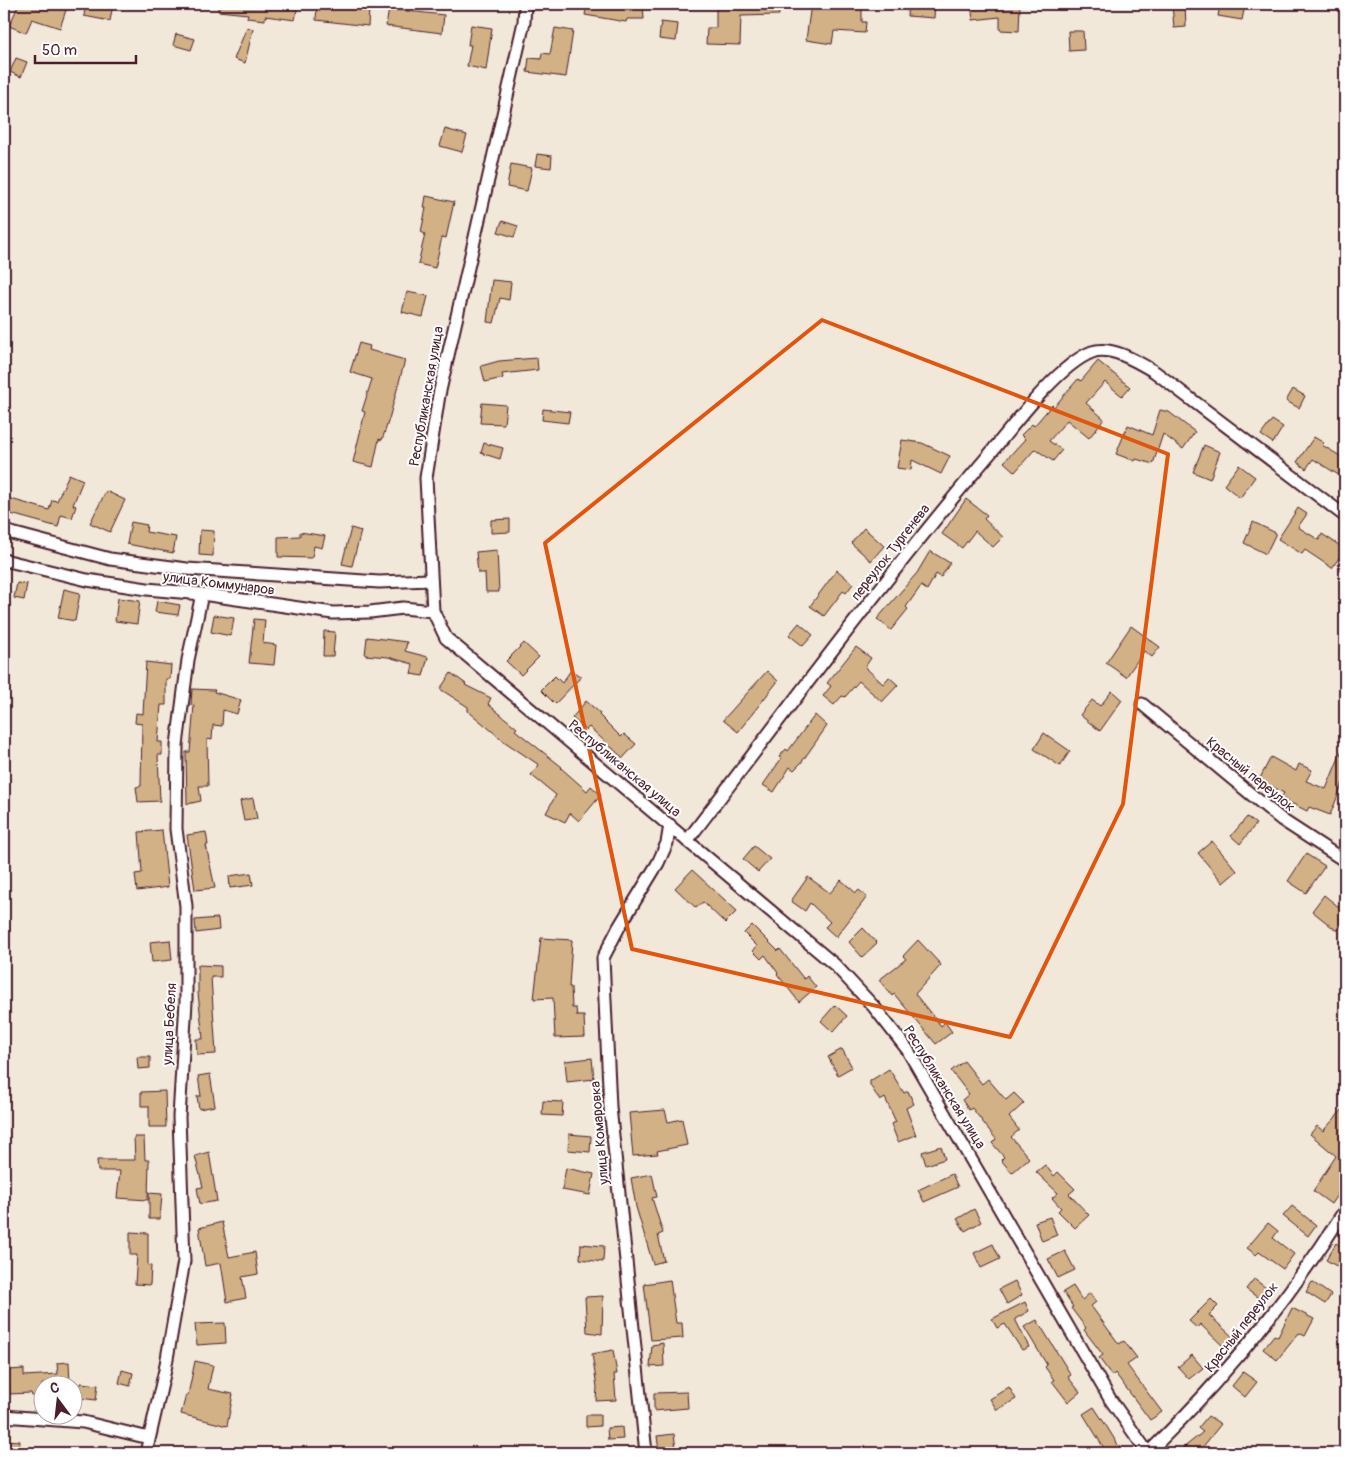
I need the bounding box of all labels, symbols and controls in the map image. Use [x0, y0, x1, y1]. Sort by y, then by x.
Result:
scale bar [35, 32, 136, 64]
text: 50 m [42, 41, 77, 60]
street label: Республиканская улица [406, 325, 447, 467]
street label: переулок Тургенева [847, 501, 933, 604]
street label: улица Коммунаров [161, 568, 276, 599]
street label: Республиканская улица [565, 716, 684, 820]
street label: Красный переулок [1203, 733, 1299, 815]
street label: улица Бебеля [159, 983, 180, 1066]
street label: Республиканская улица [900, 1023, 989, 1152]
street label: улица Комаровка [587, 1080, 613, 1186]
street label: Красный переулок [1201, 1279, 1282, 1376]
north arrow [32, 1374, 82, 1424]
text: С [48, 1379, 61, 1397]

